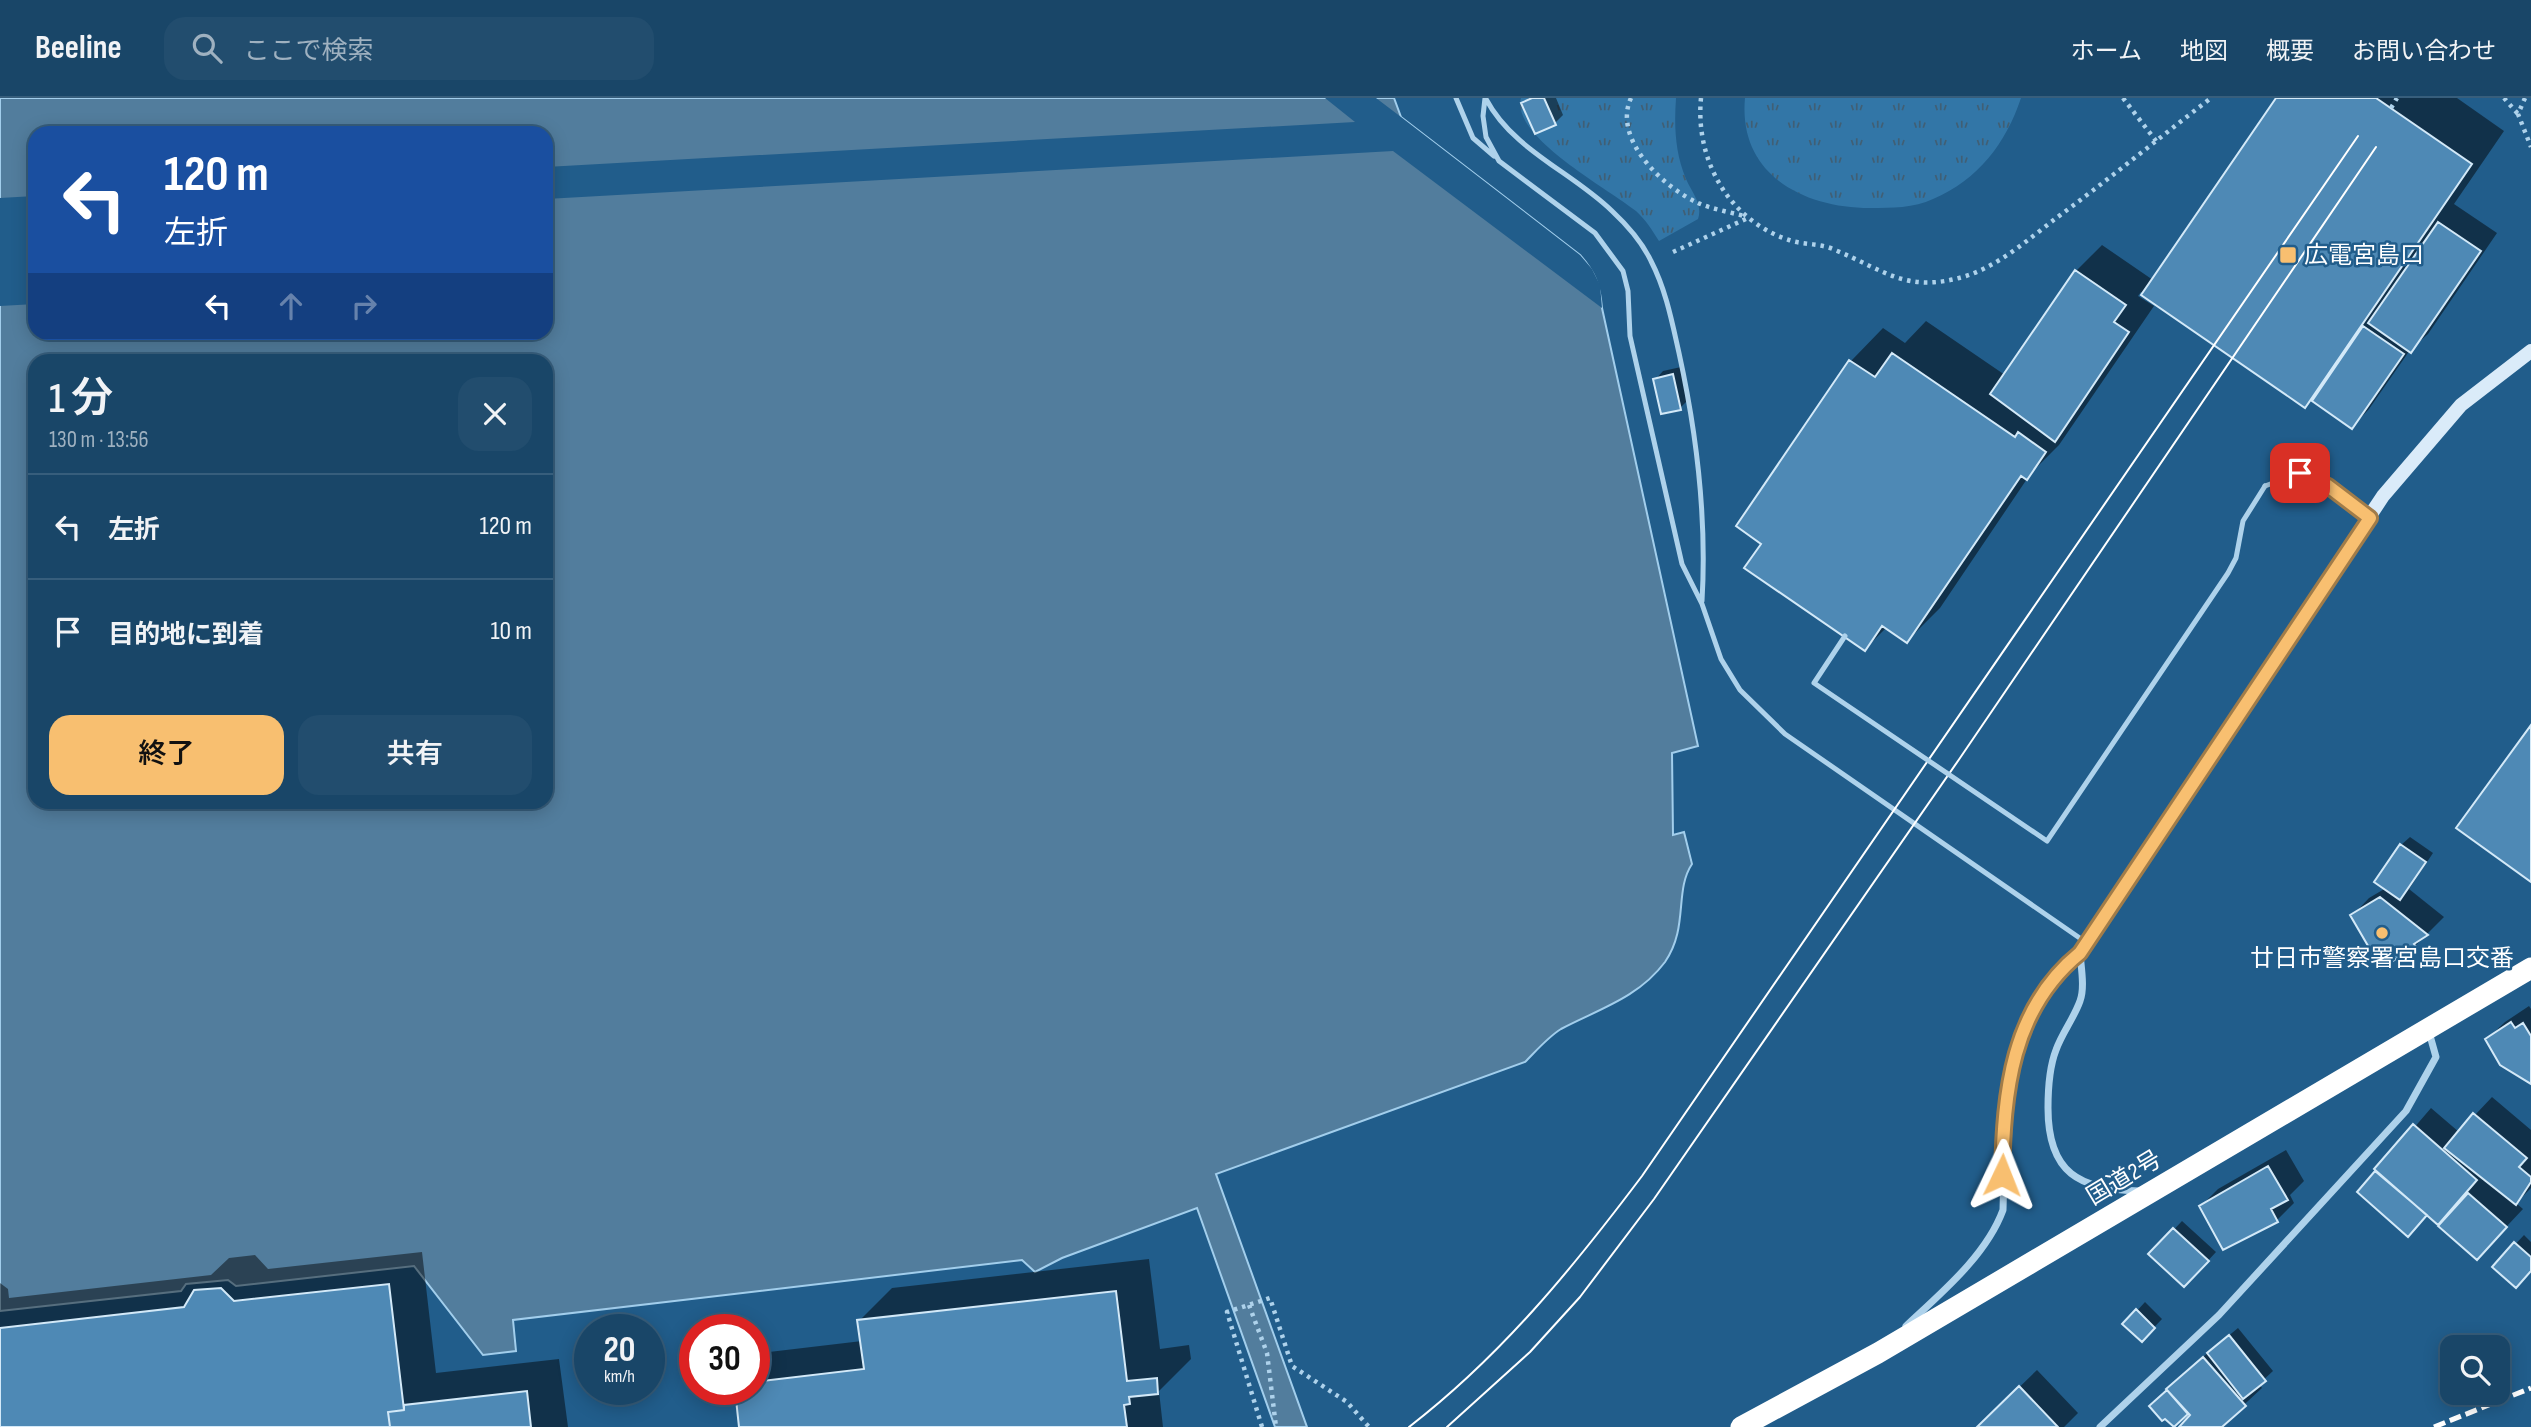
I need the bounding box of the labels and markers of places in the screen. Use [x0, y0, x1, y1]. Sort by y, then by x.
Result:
place label: 広電宮島口 [2304, 241, 2424, 270]
marker: 広電宮島口 [2278, 245, 2298, 265]
pin [2270, 443, 2330, 503]
marker: 廿日市警察署宮島口交番 [2374, 925, 2390, 941]
place label: 廿日市警察署宮島口交番 [2250, 944, 2514, 973]

